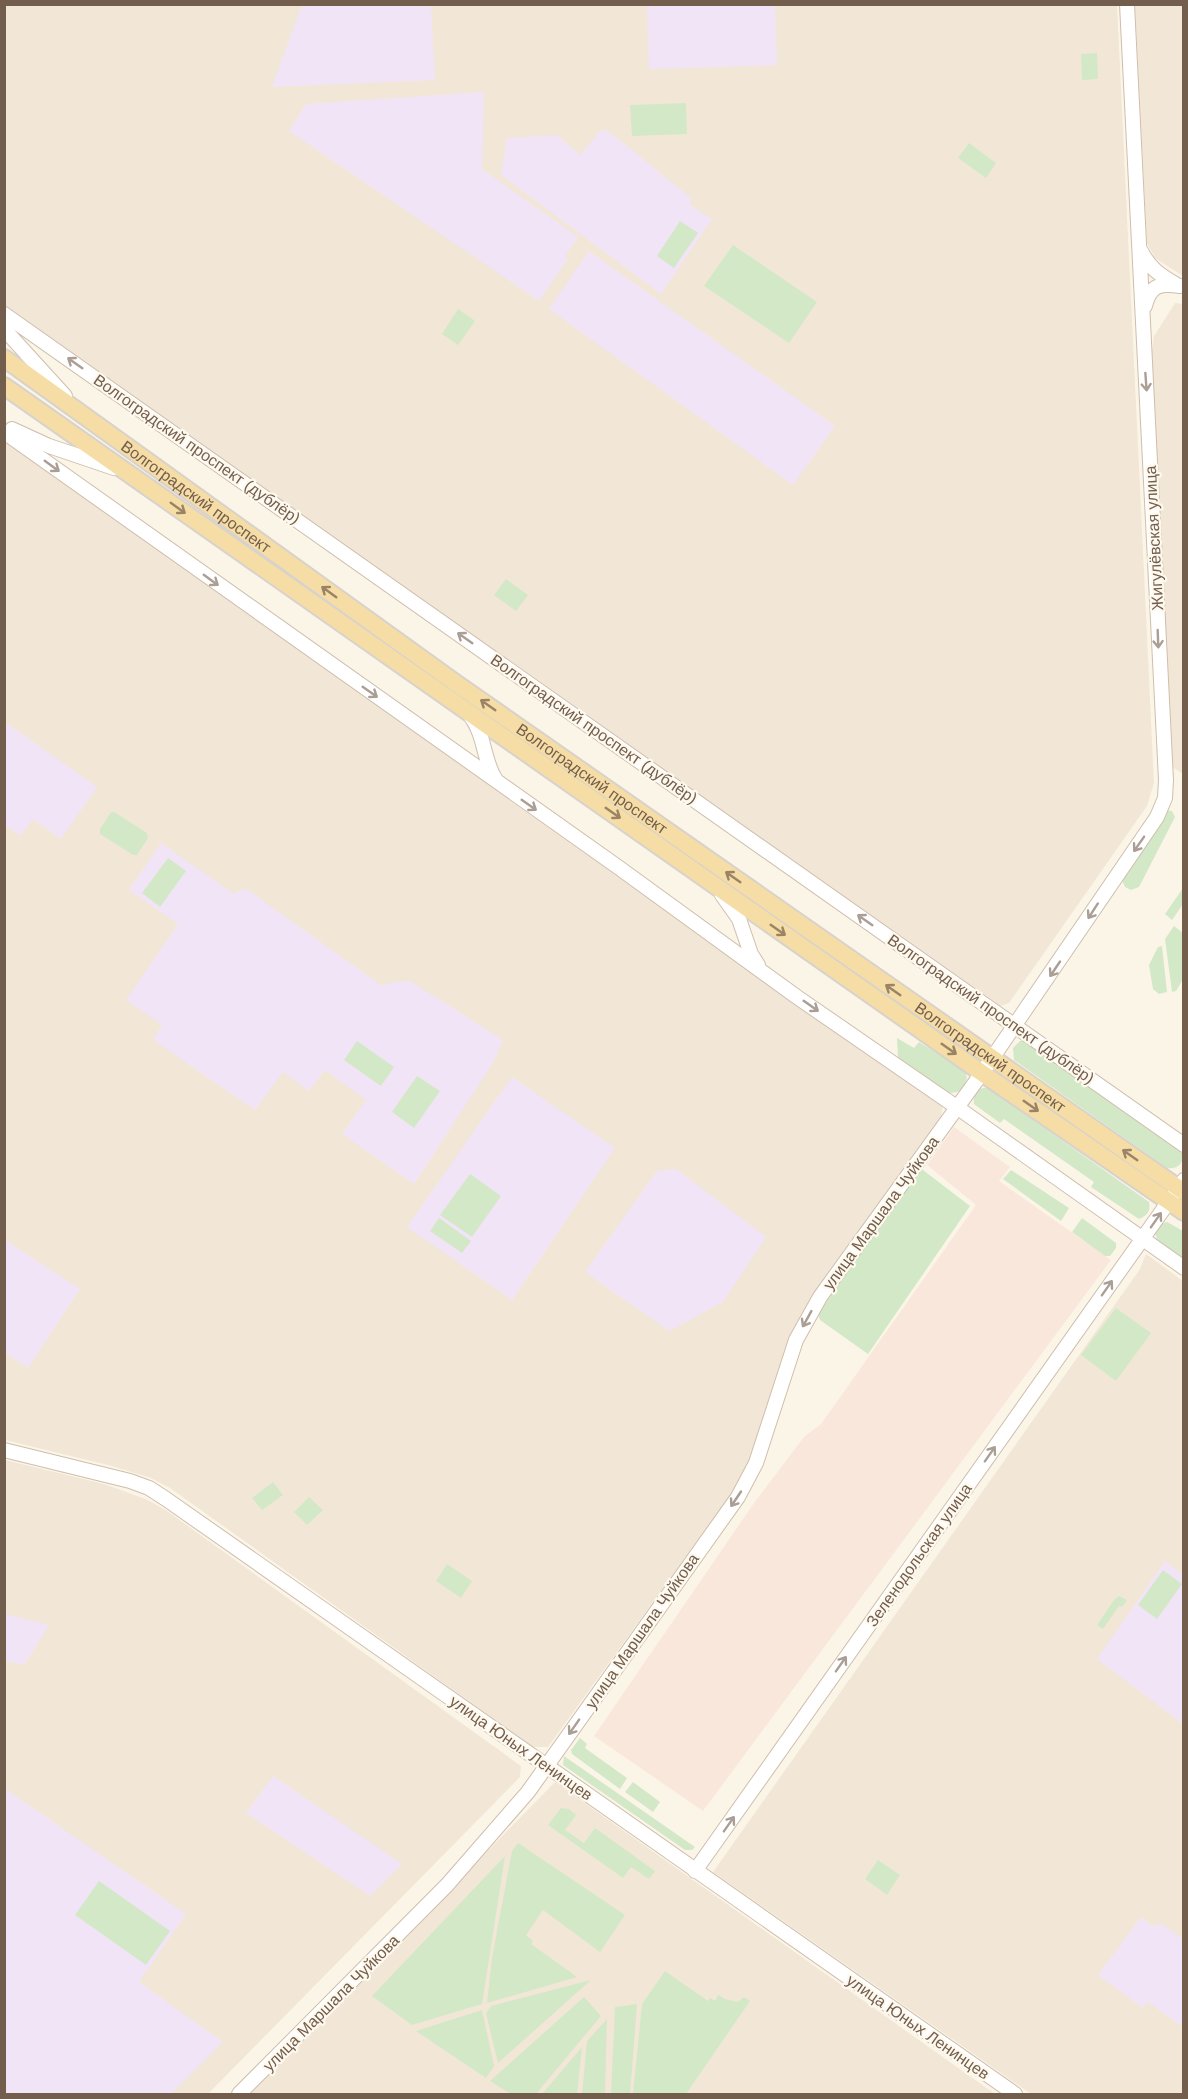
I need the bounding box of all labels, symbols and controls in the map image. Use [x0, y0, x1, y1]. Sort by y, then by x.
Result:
one-way arrow [67, 357, 83, 369]
street label: Волгоградский проспект (дублёр) [90, 370, 304, 528]
one-way arrow [1141, 371, 1152, 391]
street label: Волгоградский проспект [118, 435, 274, 557]
one-way arrow [44, 460, 60, 472]
street label: Жигулёвская улица [1142, 465, 1166, 611]
one-way arrow [170, 502, 186, 514]
one-way arrow [202, 573, 218, 586]
one-way arrow [321, 585, 337, 598]
one-way arrow [1153, 629, 1164, 649]
one-way arrow [457, 632, 473, 644]
street label: Волгоградский проспект (дублёр) [487, 650, 701, 808]
one-way arrow [361, 686, 377, 698]
one-way arrow [480, 699, 496, 711]
street label: Волгоградский проспект [513, 719, 671, 837]
one-way arrow [520, 799, 537, 811]
one-way arrow [604, 807, 620, 819]
one-way arrow [1133, 835, 1145, 851]
one-way arrow [725, 871, 742, 883]
one-way arrow [1087, 903, 1099, 919]
one-way arrow [857, 914, 873, 926]
one-way arrow [770, 924, 786, 936]
street label: Волгоградский проспект (дублёр) [884, 930, 1098, 1088]
one-way arrow [1049, 960, 1061, 977]
one-way arrow [885, 984, 901, 996]
street label: Волгоградский проспект [911, 998, 1069, 1116]
one-way arrow [802, 1000, 819, 1012]
one-way arrow [940, 1043, 956, 1055]
one-way arrow [1022, 1100, 1038, 1112]
street label: улица Маршала Чуйкова [820, 1133, 942, 1293]
one-way arrow [1122, 1149, 1139, 1161]
one-way arrow [1150, 1212, 1162, 1228]
one-way arrow [1101, 1281, 1113, 1297]
one-way arrow [801, 1309, 812, 1327]
one-way arrow [984, 1446, 996, 1462]
street label: Зеленодольская улица [863, 1480, 975, 1630]
one-way arrow [730, 1491, 742, 1507]
street label: улица Маршала Чуйкова [582, 1550, 702, 1712]
one-way arrow [835, 1657, 847, 1673]
street label: улица Юных Ленинцев [447, 1692, 595, 1804]
one-way arrow [568, 1718, 580, 1734]
one-way arrow [723, 1816, 735, 1832]
street label: улица Маршала Чуйкова [260, 1931, 403, 2074]
street label: улица Юных Ленинцев [844, 1971, 992, 2083]

